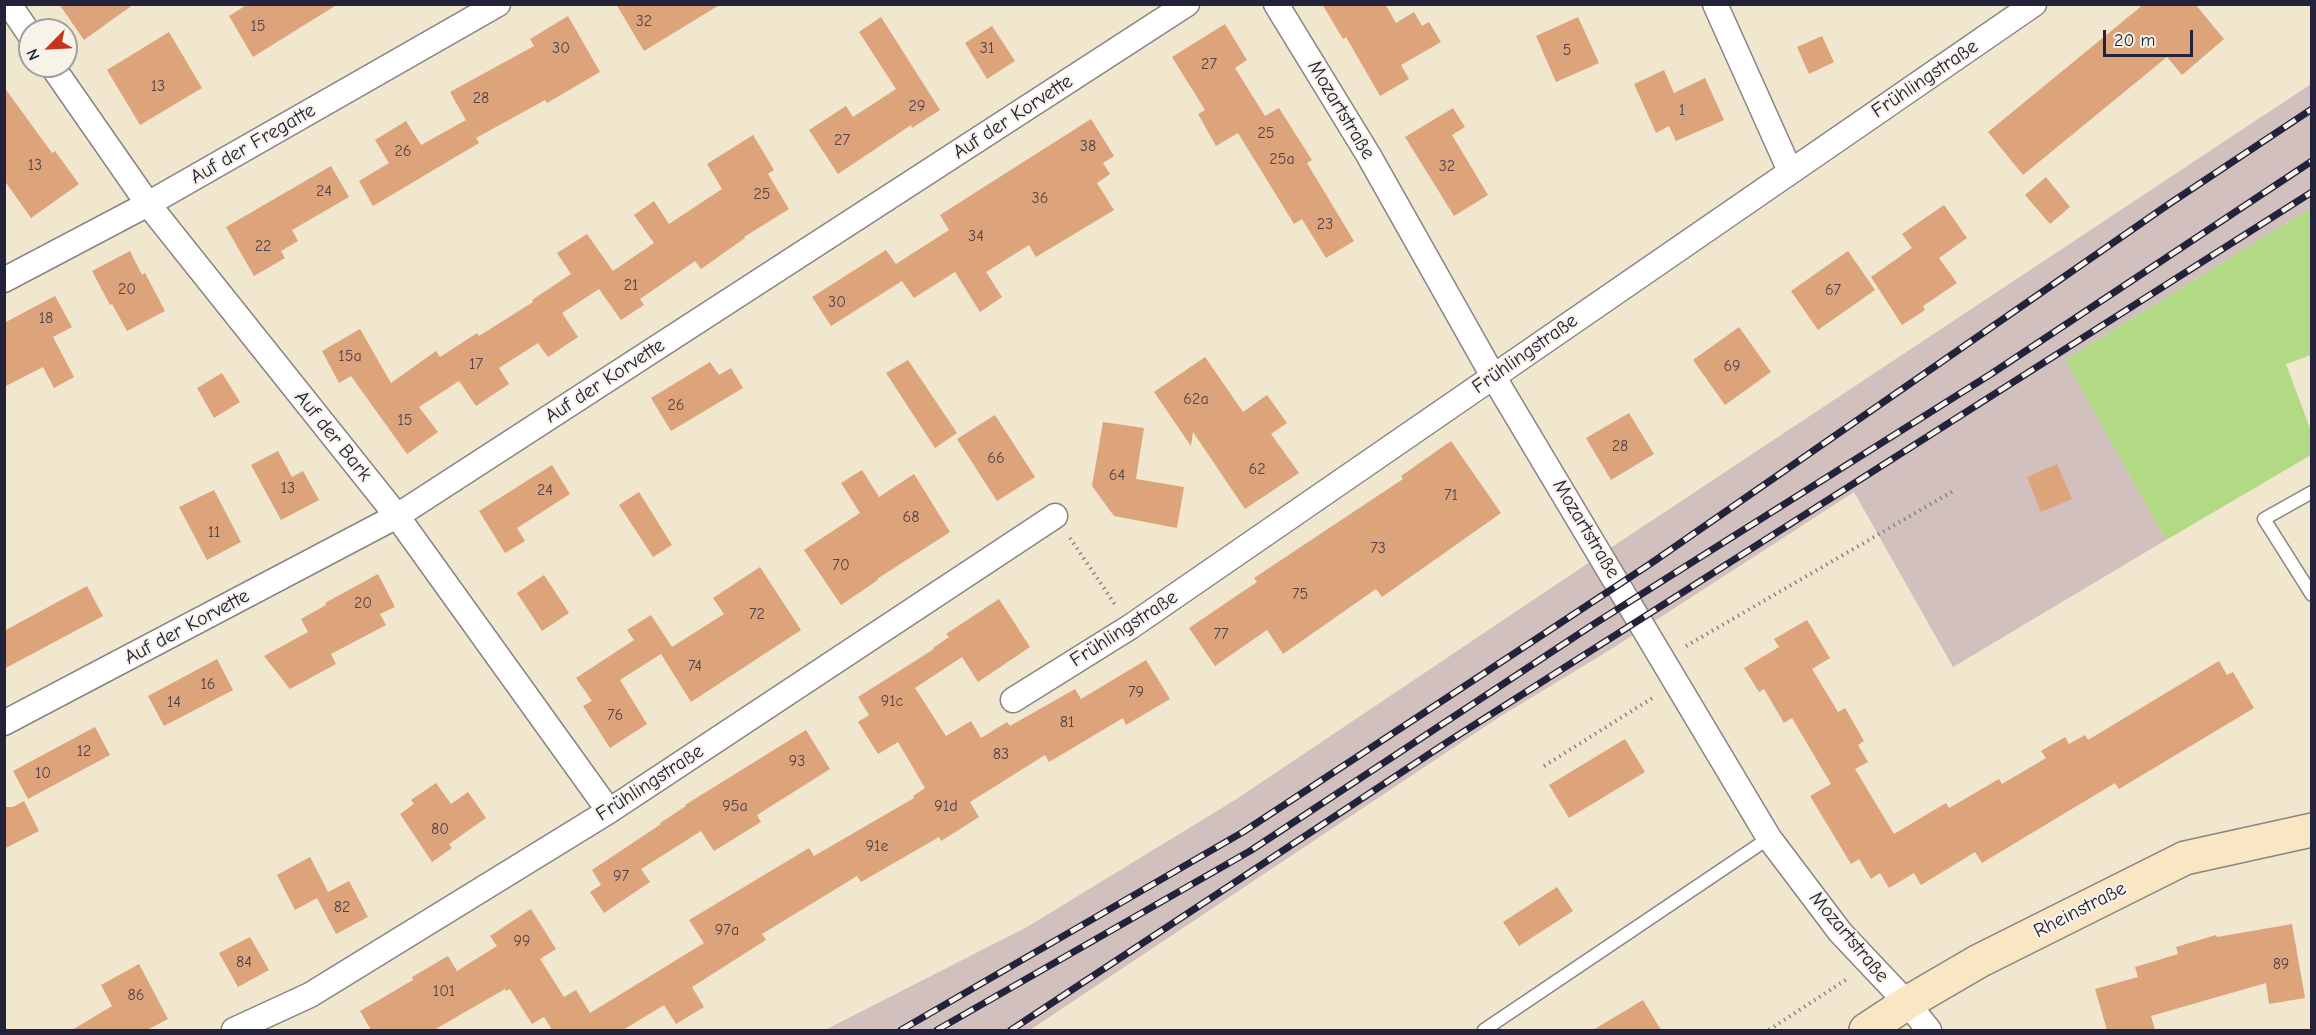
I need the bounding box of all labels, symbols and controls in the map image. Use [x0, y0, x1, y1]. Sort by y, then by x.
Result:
house number: 32 [636, 11, 652, 31]
house number: 15 [250, 16, 266, 36]
north arrow [18, 18, 78, 78]
scale bar [2106, 18, 2196, 56]
text: 20 m [2114, 30, 2155, 51]
street label: Frühlingstraße [1867, 35, 1983, 123]
house number: 30 [552, 38, 570, 58]
house number: 31 [980, 38, 994, 58]
house number: 5 [1563, 40, 1571, 60]
text: N [23, 46, 44, 63]
house number: 27 [1201, 54, 1217, 74]
street label: Mozartstraße [1302, 56, 1380, 164]
street label: Auf der Korvette [949, 69, 1077, 165]
house number: 13 [151, 76, 165, 96]
house number: 28 [473, 88, 489, 108]
house number: 29 [909, 96, 925, 116]
street label: Auf der Fregatte [186, 99, 320, 189]
house number: 1 [1679, 100, 1685, 120]
house number: 25 [1257, 123, 1275, 143]
house number: 27 [834, 130, 850, 150]
house number: 38 [1080, 136, 1096, 156]
house number: 26 [394, 141, 412, 161]
house number: 25a [1269, 149, 1295, 169]
house number: 13 [28, 155, 42, 175]
house number: 32 [1439, 156, 1455, 176]
house number: 24 [316, 181, 332, 201]
house number: 25 [753, 184, 771, 204]
house number: 36 [1032, 188, 1048, 208]
house number: 23 [1317, 214, 1333, 234]
house number: 34 [968, 226, 984, 246]
house number: 22 [255, 236, 271, 256]
house number: 21 [624, 275, 638, 295]
house number: 20 [118, 279, 136, 299]
house number: 67 [1825, 280, 1841, 300]
house number: 30 [828, 292, 846, 312]
house number: 18 [39, 308, 53, 328]
street label: Frühlingstraße [1468, 309, 1582, 399]
street label: Auf der Korvette [541, 333, 669, 429]
house number: 15a [338, 346, 362, 366]
house number: 17 [469, 354, 483, 374]
house number: 69 [1723, 356, 1741, 376]
street label: Auf der Bark [289, 386, 377, 486]
house number: 62a [1183, 389, 1209, 409]
house number: 26 [667, 395, 685, 415]
house number: 15 [397, 410, 413, 430]
house number: 28 [1612, 436, 1628, 456]
house number: 66 [987, 448, 1005, 468]
house number: 62 [1248, 459, 1266, 479]
house number: 64 [1109, 465, 1125, 485]
street label: Mozartstraße [1547, 475, 1625, 583]
house number: 13 [281, 478, 295, 498]
house number: 24 [537, 480, 553, 500]
house number: 71 [1444, 485, 1458, 505]
house number: 68 [903, 507, 919, 527]
house number: 11 [208, 522, 220, 542]
house number: 73 [1370, 538, 1386, 558]
house number: 70 [832, 555, 850, 575]
street label: Auf der Korvette [120, 584, 254, 670]
house number: 75 [1292, 584, 1308, 604]
street label: Frühlingstraße [1066, 585, 1182, 673]
house number: 20 [354, 593, 372, 613]
house number: 72 [749, 604, 765, 624]
house number: 77 [1213, 624, 1229, 644]
house number: 74 [688, 656, 702, 676]
house number: 16 [200, 674, 216, 694]
house number: 79 [1128, 682, 1144, 702]
house number: 91c [881, 691, 903, 711]
house number: 14 [167, 692, 181, 712]
house number: 76 [607, 705, 623, 725]
house number: 81 [1060, 712, 1074, 732]
street label: Frühlingstraße [592, 739, 708, 827]
house number: 12 [77, 741, 91, 761]
house number: 83 [993, 744, 1009, 764]
house number: 93 [789, 751, 805, 771]
house number: 10 [35, 763, 51, 783]
house number: 95a [722, 796, 748, 816]
house number: 91d [934, 796, 958, 816]
house number: 80 [431, 819, 449, 839]
house number: 91e [866, 836, 888, 856]
house number: 97 [613, 866, 629, 886]
street label: Rheinstraße [2030, 876, 2130, 944]
street label: Mozartstraße [1804, 887, 1894, 987]
house number: 82 [334, 897, 350, 917]
house number: 97a [715, 920, 739, 940]
house number: 99 [514, 931, 530, 951]
house number: 84 [236, 952, 252, 972]
house number: 89 [2273, 954, 2289, 974]
house number: 101 [433, 981, 455, 1001]
house number: 86 [128, 985, 144, 1005]

